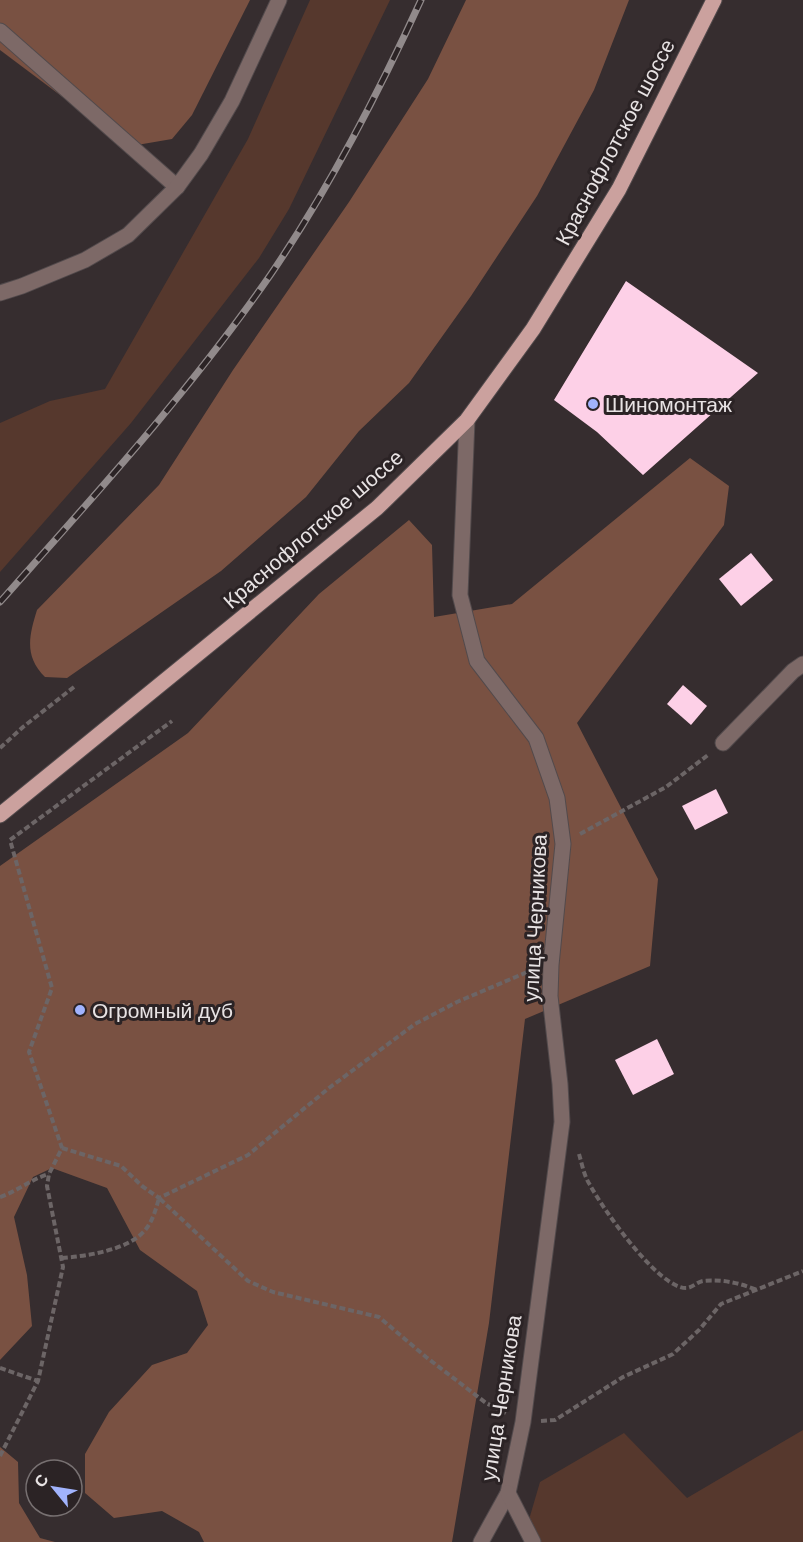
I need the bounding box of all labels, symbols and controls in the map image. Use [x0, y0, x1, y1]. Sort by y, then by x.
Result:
street label: Краснофлотское шоссе [551, 35, 679, 249]
place label: Шиномонтаж [605, 393, 732, 416]
marker: Шиномонтаж [586, 397, 600, 411]
street label: Краснофлотское шоссе [219, 445, 407, 613]
street label: улица Черникова [519, 833, 551, 1002]
place label: Огромный дуб [92, 999, 233, 1022]
marker: Огромный дуб [73, 1003, 87, 1017]
street label: улица Черникова [477, 1313, 526, 1483]
north arrow [24, 1458, 84, 1518]
text: С [31, 1471, 52, 1490]

